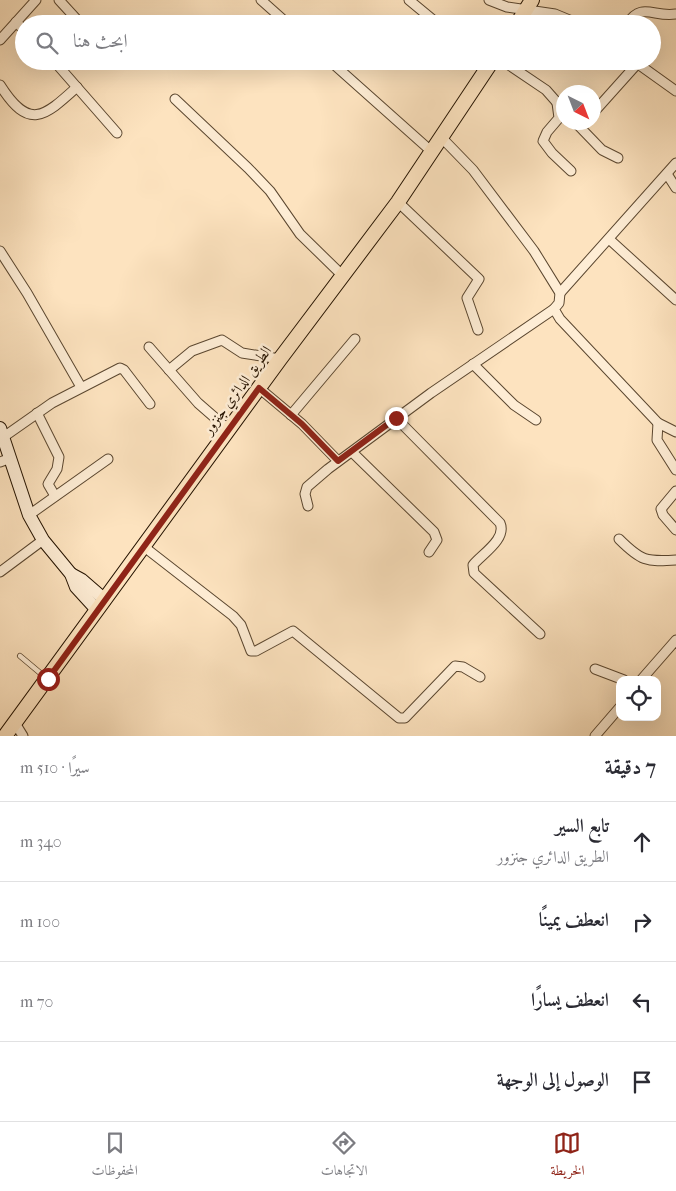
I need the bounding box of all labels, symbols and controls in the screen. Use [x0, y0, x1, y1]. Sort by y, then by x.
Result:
search box [15, 15, 661, 70]
icon: search [33, 29, 61, 57]
text: ابحث هنا [73, 30, 128, 52]
north arrow [556, 85, 601, 130]
street label: الطريق الدائري جنزور [198, 342, 278, 441]
route end [385, 407, 408, 430]
route start [37, 668, 60, 691]
map controls [616, 676, 661, 721]
button: locate [616, 676, 661, 721]
text: 7 دقيقة [605, 755, 656, 779]
text: سيرًا · 510 m [20, 758, 90, 777]
text: تابع السير [555, 815, 609, 837]
icon: ahead [628, 828, 656, 856]
text: 340 m [20, 832, 62, 851]
text: الطريق الدائري جنزور [497, 847, 609, 866]
icon: right [628, 908, 656, 936]
text: انعطف يمينًا [539, 909, 609, 931]
text: 100 m [20, 912, 60, 931]
icon: left [628, 988, 656, 1016]
text: انعطف يسارًا [531, 989, 609, 1011]
text: 70 m [20, 992, 53, 1011]
icon: arrive [628, 1068, 656, 1096]
text: الوصول إلى الوجهة [497, 1069, 609, 1091]
tab: المحفوظات [92, 1129, 138, 1184]
tab: الاتجاهات [321, 1129, 367, 1184]
tab: الخريطة [550, 1129, 585, 1184]

